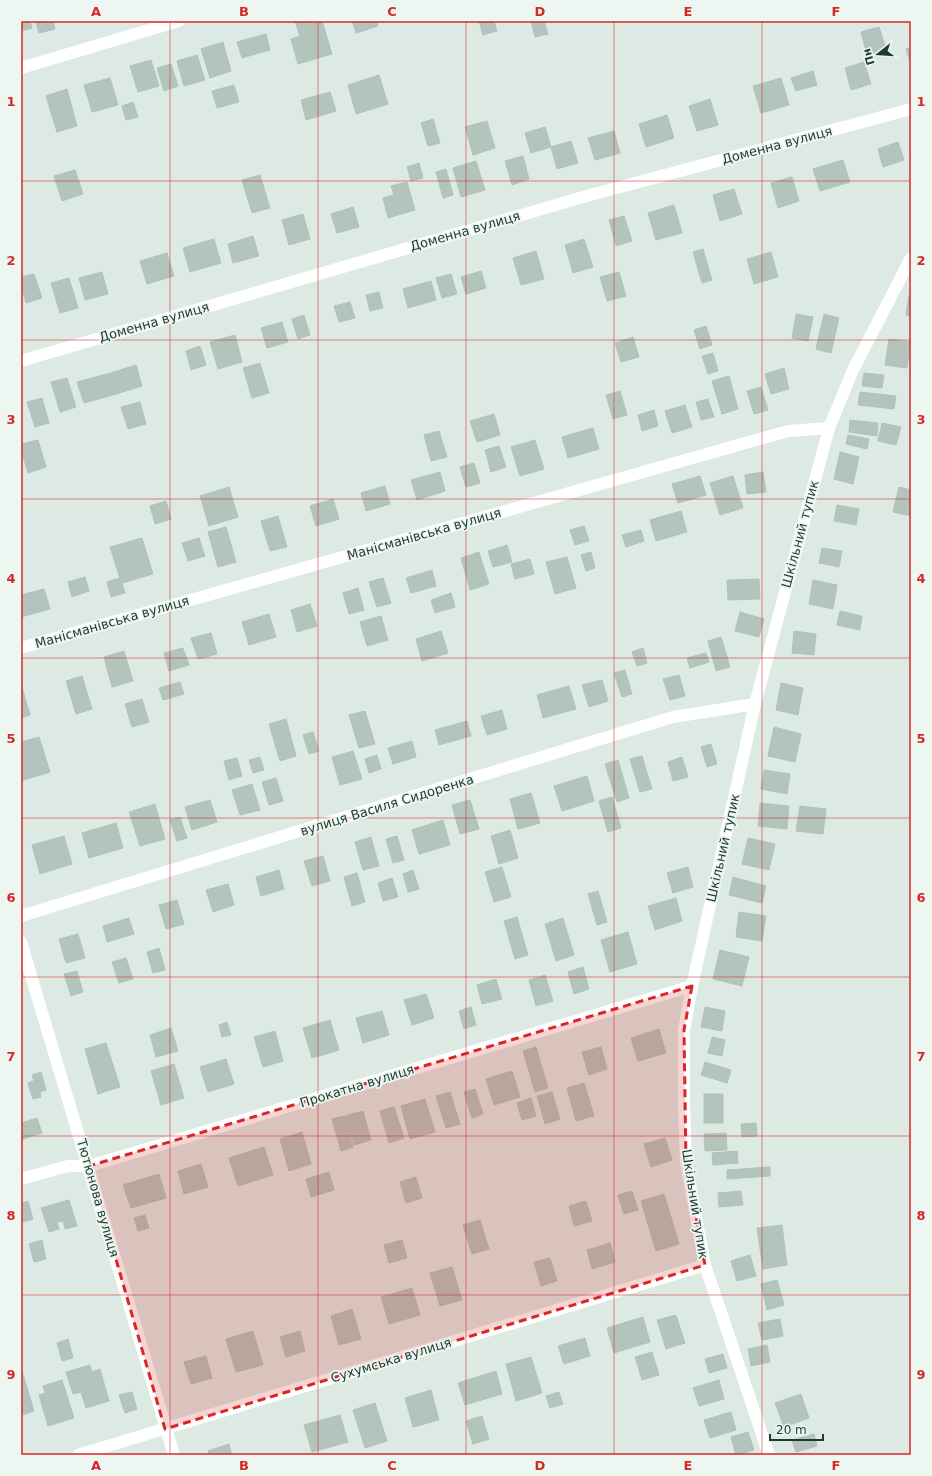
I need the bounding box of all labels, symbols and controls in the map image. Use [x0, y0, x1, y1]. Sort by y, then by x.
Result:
text: A [91, 4, 101, 19]
text: B [239, 4, 249, 19]
text: C [387, 4, 397, 19]
text: D [535, 4, 546, 19]
text: E [684, 4, 692, 19]
text: F [832, 4, 840, 19]
north arrow [858, 34, 898, 74]
text: Пн [860, 47, 878, 67]
text: 1 [6, 94, 16, 109]
text: 1 [916, 94, 926, 109]
street label: Доменна вулиця [720, 123, 834, 167]
street label: Доменна вулиця [408, 208, 522, 254]
text: 2 [6, 253, 16, 268]
text: 2 [916, 253, 926, 268]
street label: Доменна вулиця [97, 299, 211, 345]
text: 3 [6, 412, 16, 427]
text: 3 [916, 412, 926, 427]
street label: Шкільний тупик [778, 478, 822, 590]
street label: Манісманівська вулиця [345, 505, 503, 563]
text: 4 [6, 571, 16, 586]
text: 4 [916, 571, 926, 586]
street label: Манісманівська вулиця [33, 593, 191, 651]
text: 5 [6, 731, 16, 746]
text: 5 [916, 731, 926, 746]
street label: вулиця Василя Сидоренка [298, 771, 476, 839]
street label: Шкільний тупик [703, 792, 743, 904]
text: 6 [6, 890, 16, 905]
text: 6 [916, 890, 926, 905]
text: 7 [6, 1049, 16, 1064]
text: 7 [916, 1049, 926, 1064]
street label: Прокатна вулиця [298, 1061, 416, 1111]
street label: Тютюнова вулиця [74, 1136, 122, 1259]
street label: Шкільний тупик [679, 1148, 711, 1260]
text: 8 [6, 1208, 16, 1223]
text: 8 [916, 1208, 926, 1223]
street label: Сухумська вулиця [329, 1334, 453, 1386]
text: 9 [6, 1367, 16, 1382]
text: 9 [916, 1367, 926, 1382]
scale bar [770, 1416, 823, 1442]
text: 20 m [776, 1423, 807, 1437]
text: A [91, 1458, 101, 1473]
text: B [239, 1458, 249, 1473]
text: C [387, 1458, 397, 1473]
text: D [535, 1458, 546, 1473]
text: E [684, 1458, 692, 1473]
text: F [832, 1458, 840, 1473]

